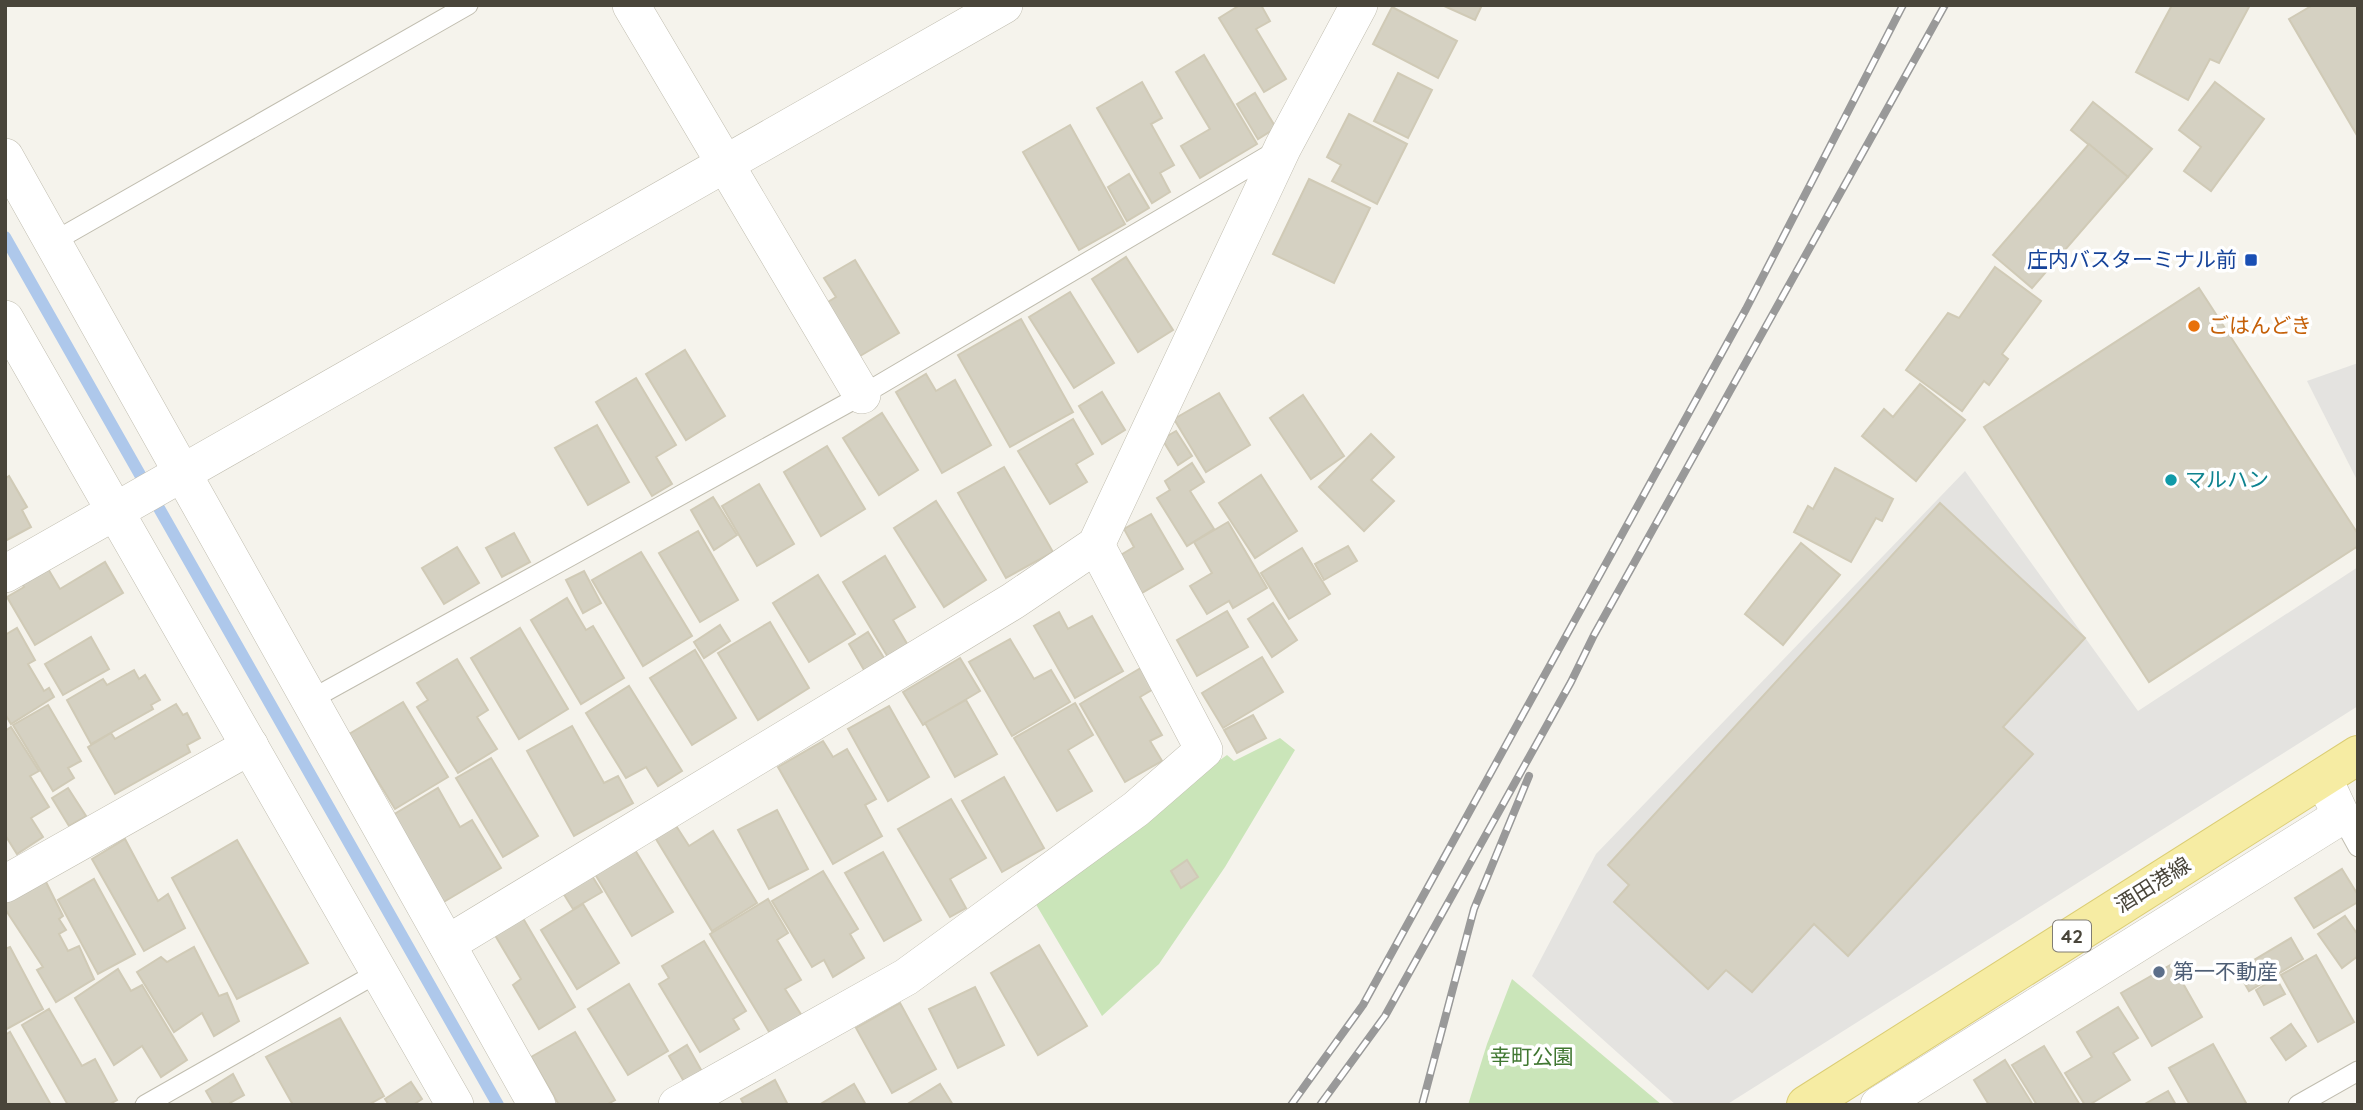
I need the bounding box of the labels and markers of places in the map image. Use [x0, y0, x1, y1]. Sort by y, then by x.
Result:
place label: 庄内バスターミナル前 [2027, 246, 2237, 272]
marker: 庄内バスターミナル前 [2243, 252, 2259, 268]
place label: ごはんどき [2208, 312, 2312, 338]
marker: ごはんどき [2186, 318, 2202, 334]
place label: マルハン [2185, 466, 2269, 492]
marker: マルハン [2163, 472, 2179, 488]
place label: 第一不動産 [2173, 958, 2278, 984]
marker: 第一不動産 [2151, 964, 2167, 980]

